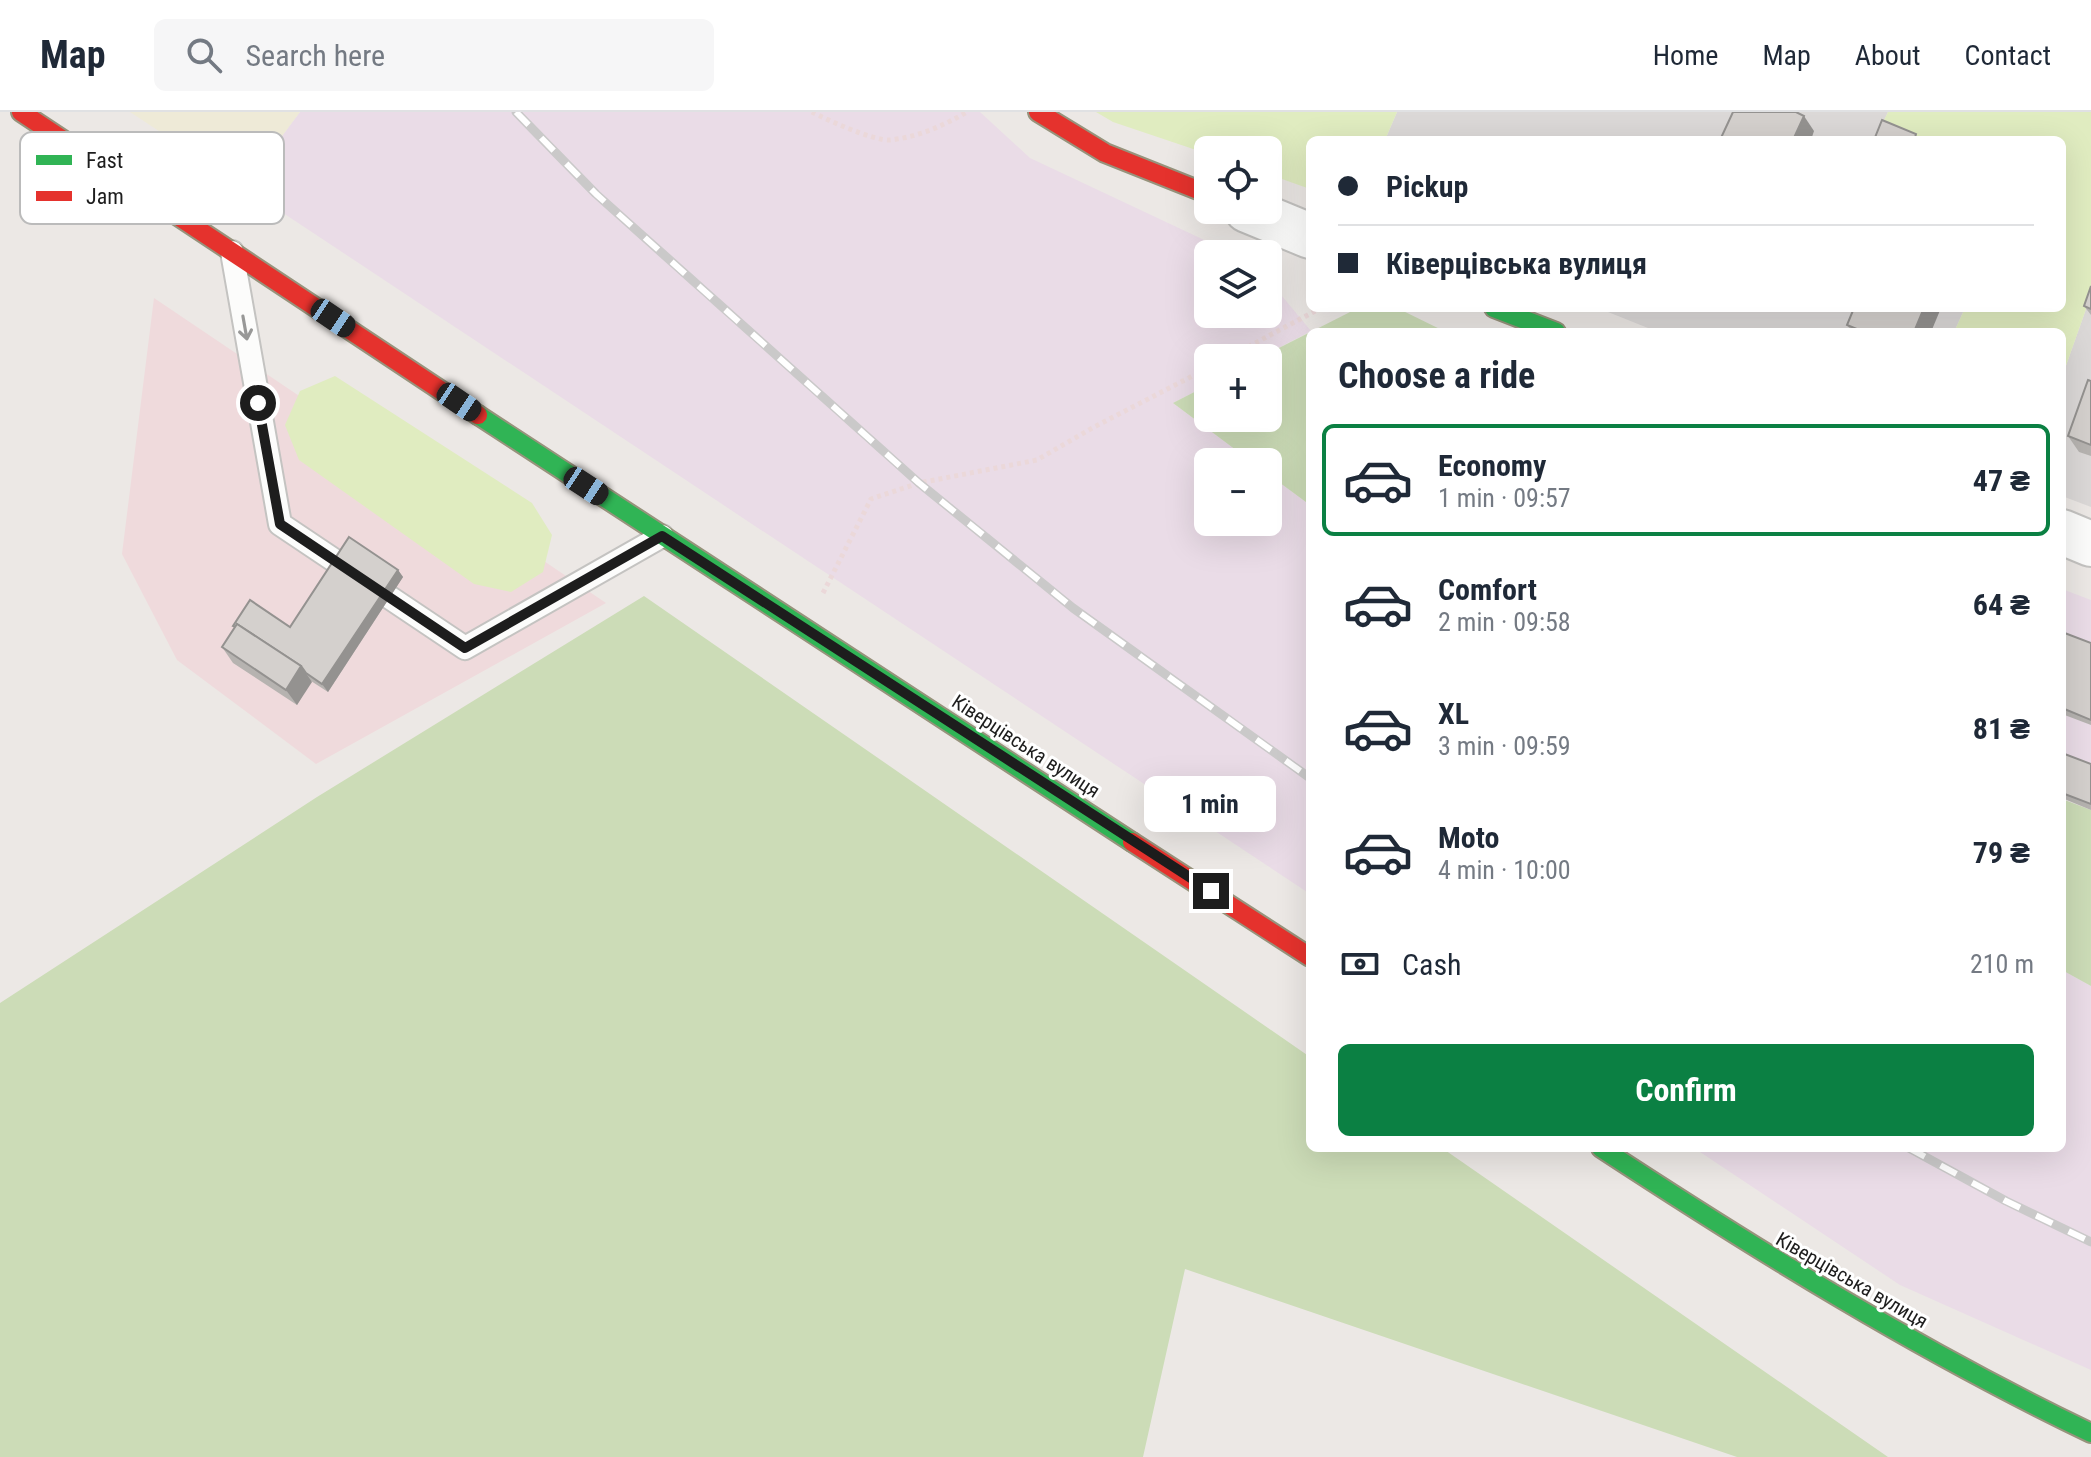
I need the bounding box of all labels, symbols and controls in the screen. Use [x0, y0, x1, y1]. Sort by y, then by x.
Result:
search box [154, 19, 714, 91]
text: Map [40, 33, 106, 77]
icon: search [182, 33, 226, 77]
text: Search here [246, 38, 385, 73]
text: Home [1653, 39, 1718, 72]
text: Map [1762, 39, 1811, 72]
text: About [1855, 39, 1921, 72]
text: Contact [1965, 39, 2051, 72]
legend [20, 132, 284, 224]
map controls [1194, 136, 1282, 536]
button: locate [1194, 136, 1282, 224]
text: Fast [86, 148, 123, 173]
text: Pickup [1386, 169, 1468, 204]
text: Jam [86, 184, 124, 209]
button: layers [1194, 240, 1282, 328]
text: Ківерцівська вулиця [1386, 246, 1647, 281]
car [306, 295, 360, 341]
one-way arrow [238, 315, 253, 340]
button: + [1194, 344, 1282, 432]
text: Choose a ride [1338, 355, 1535, 397]
car [432, 379, 486, 425]
route start [240, 385, 276, 421]
icon: car [1342, 444, 1414, 516]
button: − [1194, 448, 1282, 536]
text: Economy [1438, 448, 1546, 483]
car [559, 463, 613, 509]
text: 47 ₴ [1973, 463, 2030, 498]
text: 1 min · 09:57 [1438, 483, 1571, 513]
icon: car [1342, 568, 1414, 640]
text: Comfort [1438, 572, 1537, 607]
text: 64 ₴ [1973, 587, 2030, 622]
text: 2 min · 09:58 [1438, 607, 1571, 637]
street label: Ківерцівська вулиця [948, 689, 1104, 803]
icon: car [1342, 692, 1414, 764]
text: XL [1438, 696, 1469, 731]
text: 81 ₴ [1973, 711, 2030, 746]
text: 3 min · 09:59 [1438, 731, 1571, 761]
callout: 1 min [1145, 775, 1277, 831]
text: 1 min [1181, 789, 1239, 819]
icon: car [1342, 816, 1414, 888]
text: Moto [1438, 820, 1499, 855]
text: 79 ₴ [1973, 835, 2030, 870]
text: 4 min · 10:00 [1438, 855, 1571, 885]
route end [1193, 873, 1229, 909]
icon: cash [1338, 942, 1382, 986]
text: Cash [1402, 947, 1462, 982]
text: 210 m [1970, 949, 2034, 979]
button: Confirm [1338, 1044, 2034, 1136]
street label: Ківерцівська вулиця [1772, 1227, 1932, 1333]

